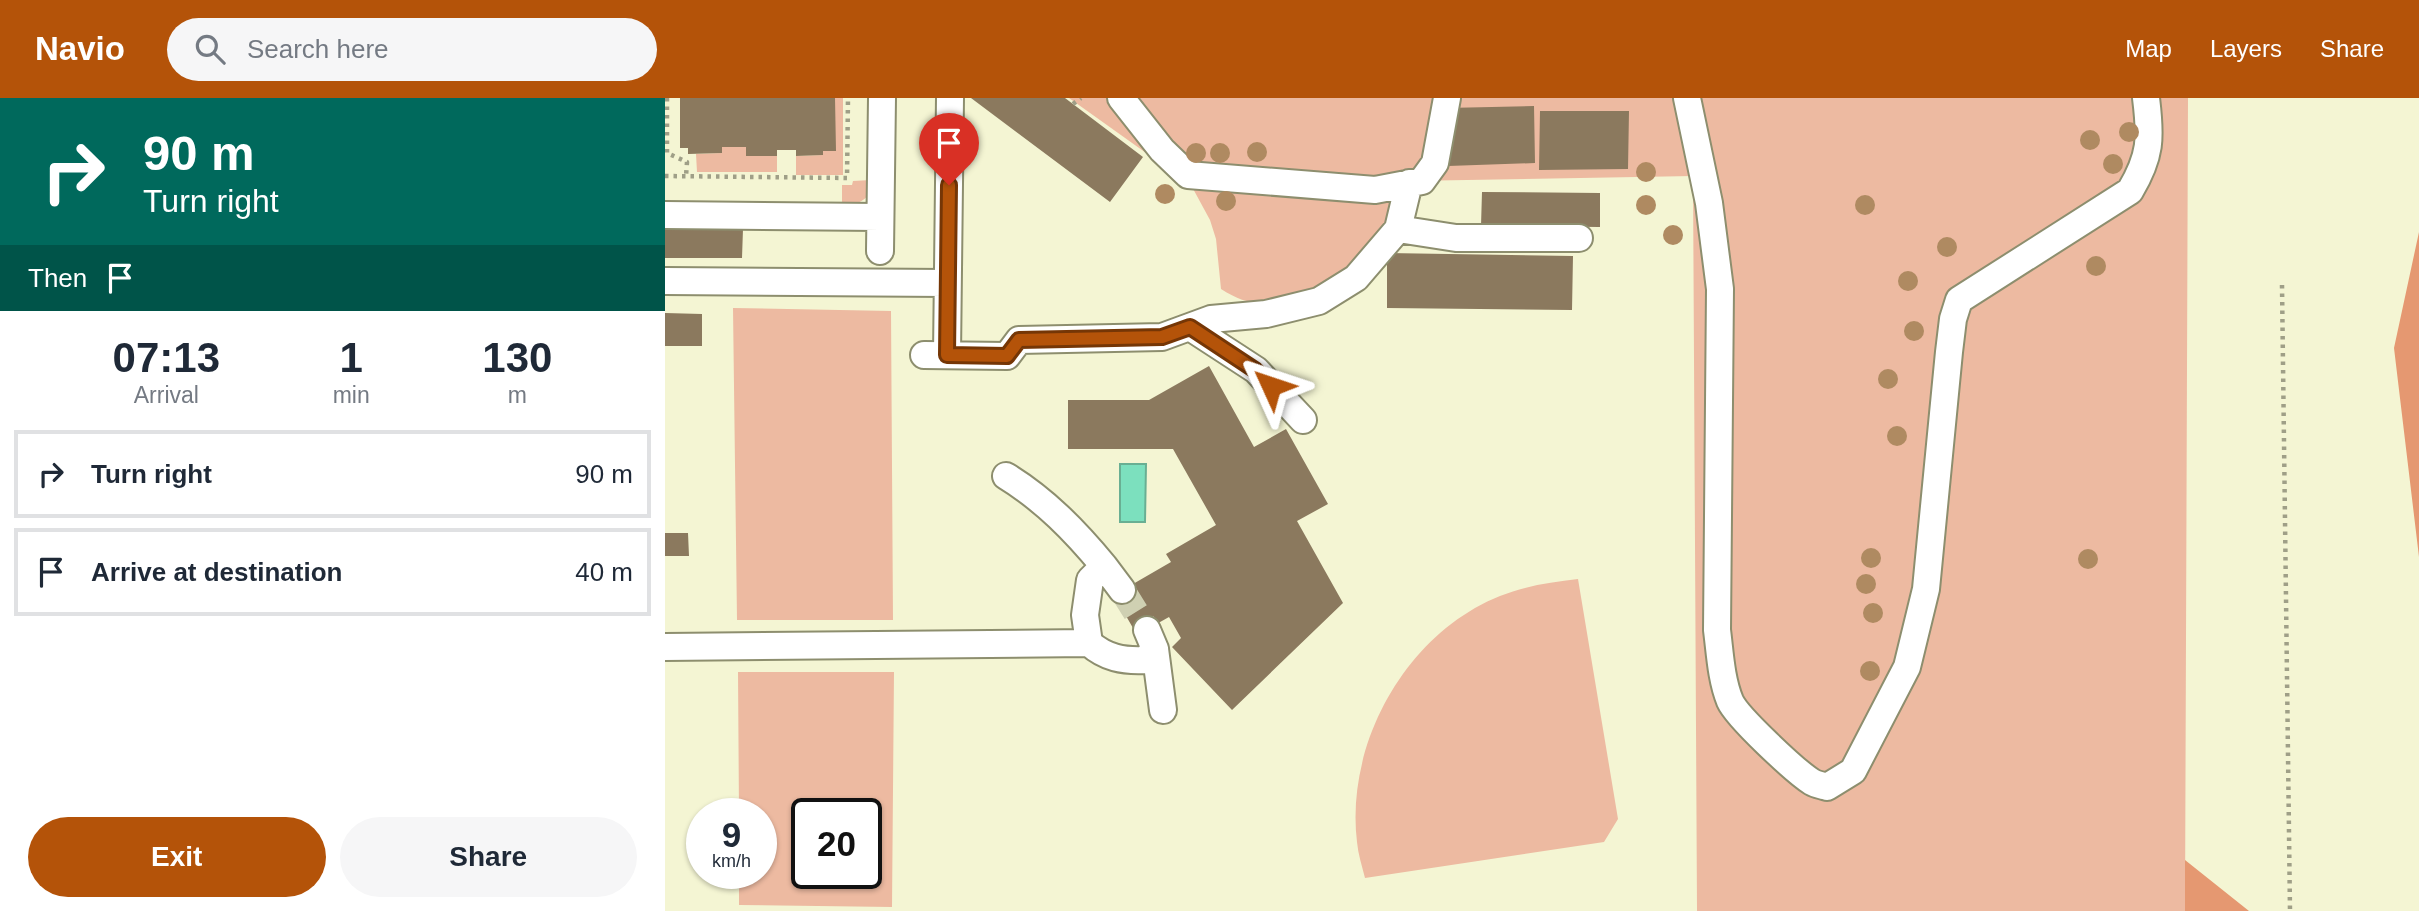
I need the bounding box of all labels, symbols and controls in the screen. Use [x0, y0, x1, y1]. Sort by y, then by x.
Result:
search box [167, 18, 657, 81]
text: Navio [35, 30, 125, 67]
icon: search [191, 30, 229, 68]
text: Search here [247, 34, 389, 64]
text: Map [2125, 35, 2172, 62]
text: Layers [2210, 35, 2282, 62]
text: Share [2320, 35, 2384, 62]
pin [919, 113, 979, 185]
icon: arrive [930, 124, 968, 162]
icon: right [28, 126, 119, 217]
text: 90 m [143, 126, 255, 180]
text: Turn right [143, 183, 279, 219]
icon: arrive [101, 259, 139, 297]
text: Then [28, 263, 87, 293]
text: 07:13 [113, 334, 220, 381]
text: 1 [339, 334, 363, 381]
text: 130 [482, 334, 552, 381]
position arrow [1234, 349, 1308, 423]
text: Arrival [134, 382, 199, 408]
text: min [333, 382, 370, 408]
text: m [508, 382, 527, 408]
icon: right [32, 455, 70, 493]
text: Turn right [91, 459, 212, 489]
text: 90 m [575, 459, 633, 489]
icon: arrive [32, 553, 70, 591]
text: Arrive at destination [91, 557, 342, 587]
text: 40 m [575, 557, 633, 587]
speed limit sign: 20 [791, 798, 882, 889]
text: 9 [722, 815, 741, 854]
button: Exit [28, 817, 326, 897]
button: Share [340, 817, 637, 897]
text: km/h [712, 851, 751, 871]

